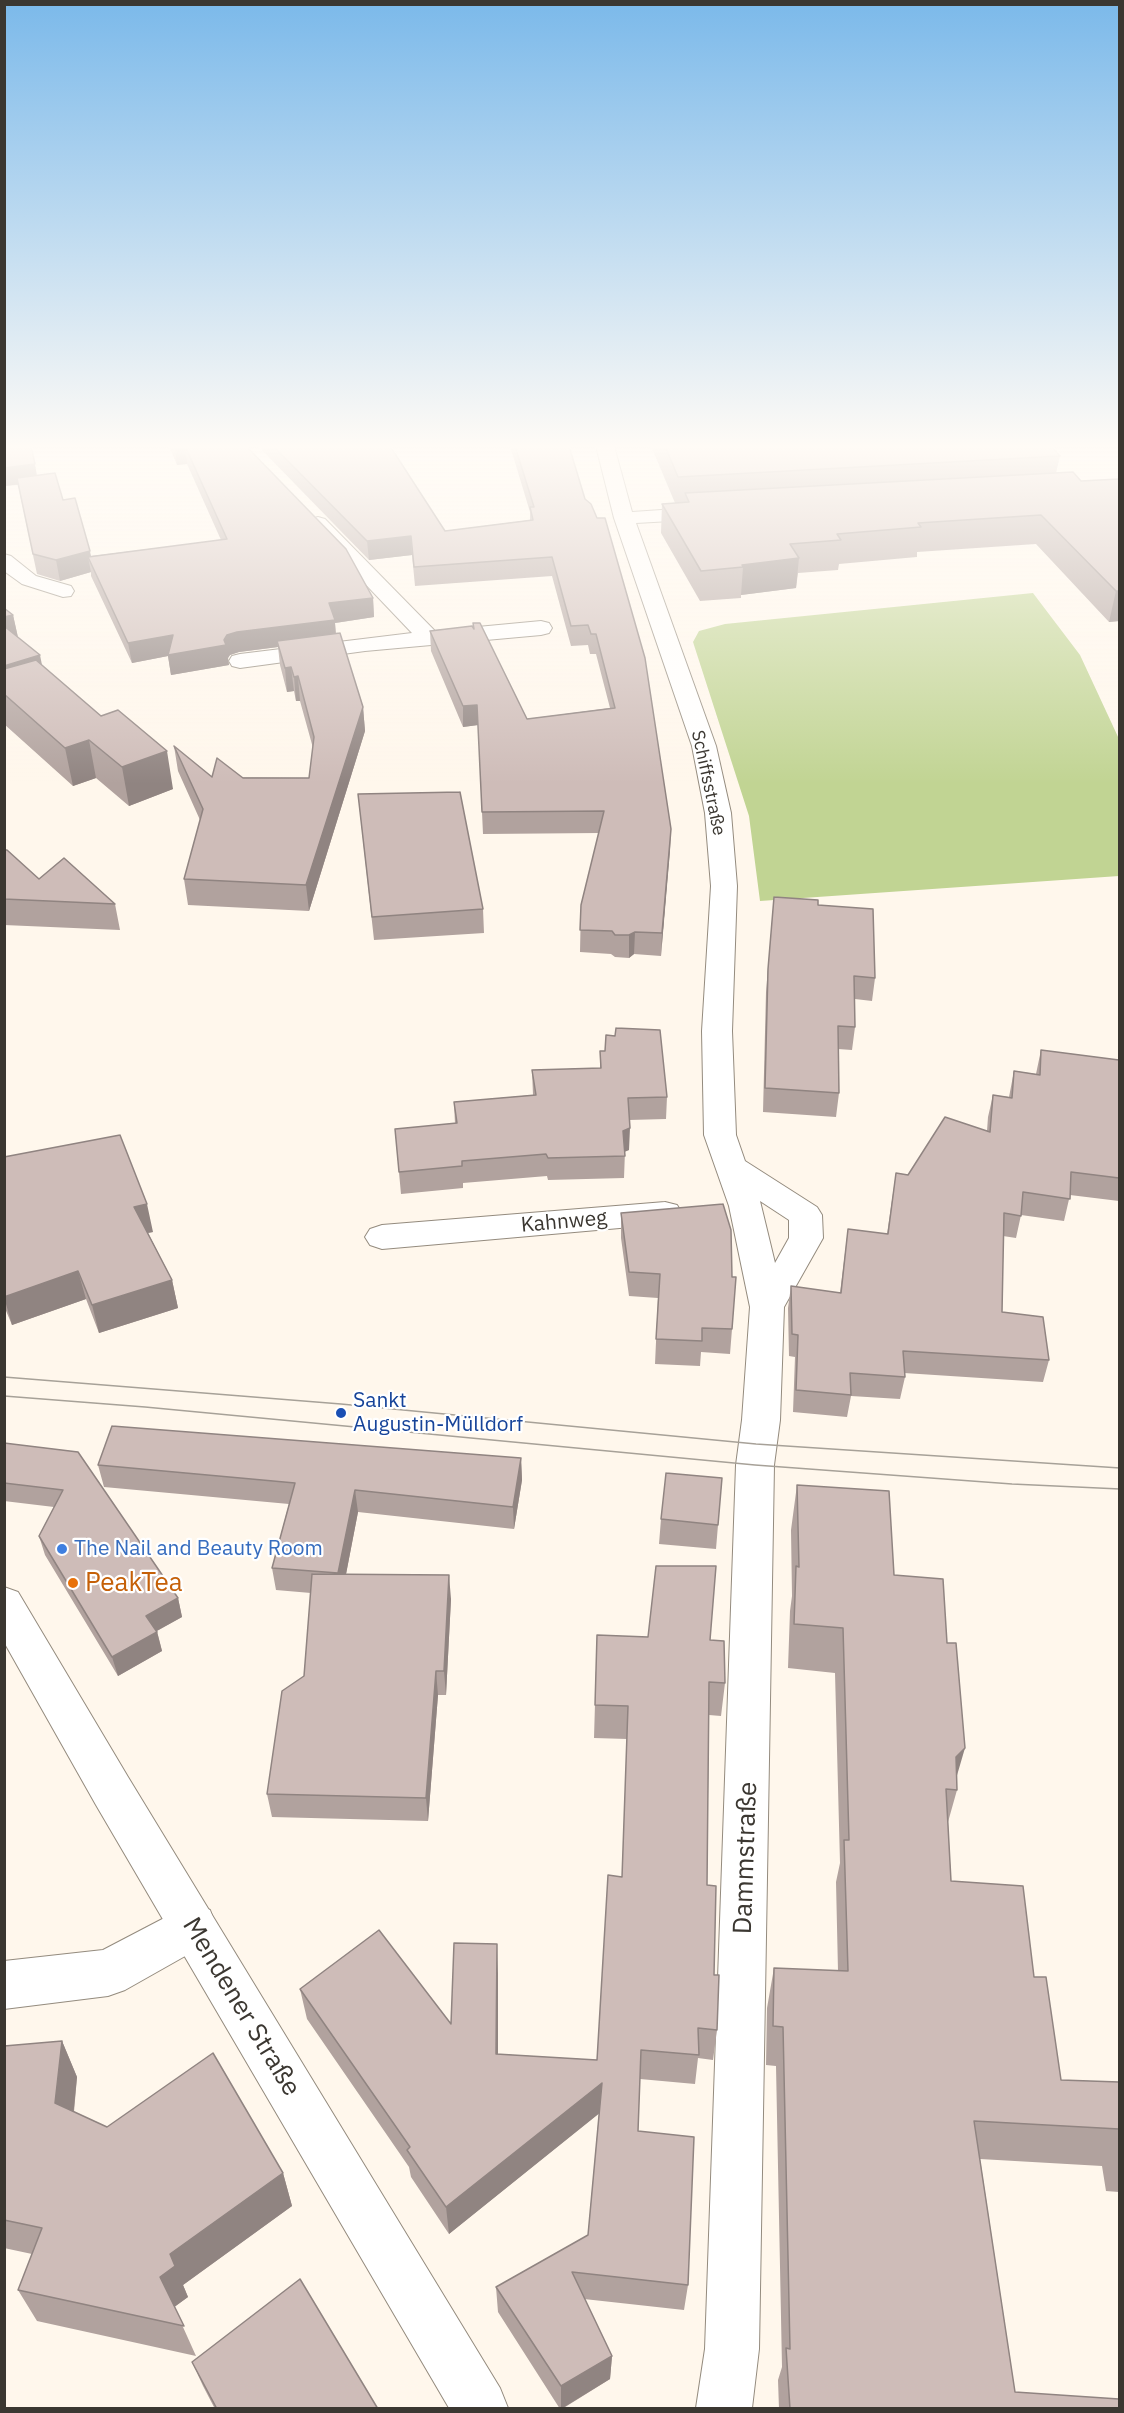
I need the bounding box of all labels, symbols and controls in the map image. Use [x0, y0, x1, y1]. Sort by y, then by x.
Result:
street label: Schiffsstraße [686, 728, 730, 838]
street label: Kahnweg [520, 1206, 608, 1238]
place label: Sankt Augustin-Mülldorf [353, 1388, 523, 1438]
marker: Sankt Augustin-Mülldorf [334, 1406, 348, 1420]
place label: The Nail and Beauty Room [74, 1536, 323, 1562]
marker: The Nail and Beauty Room [55, 1542, 69, 1556]
place label: PeakTea [85, 1567, 183, 1599]
marker: PeakTea [66, 1576, 80, 1590]
street label: Dammstraße [728, 1781, 764, 1935]
street label: Mendener Straße [175, 1912, 307, 2102]

